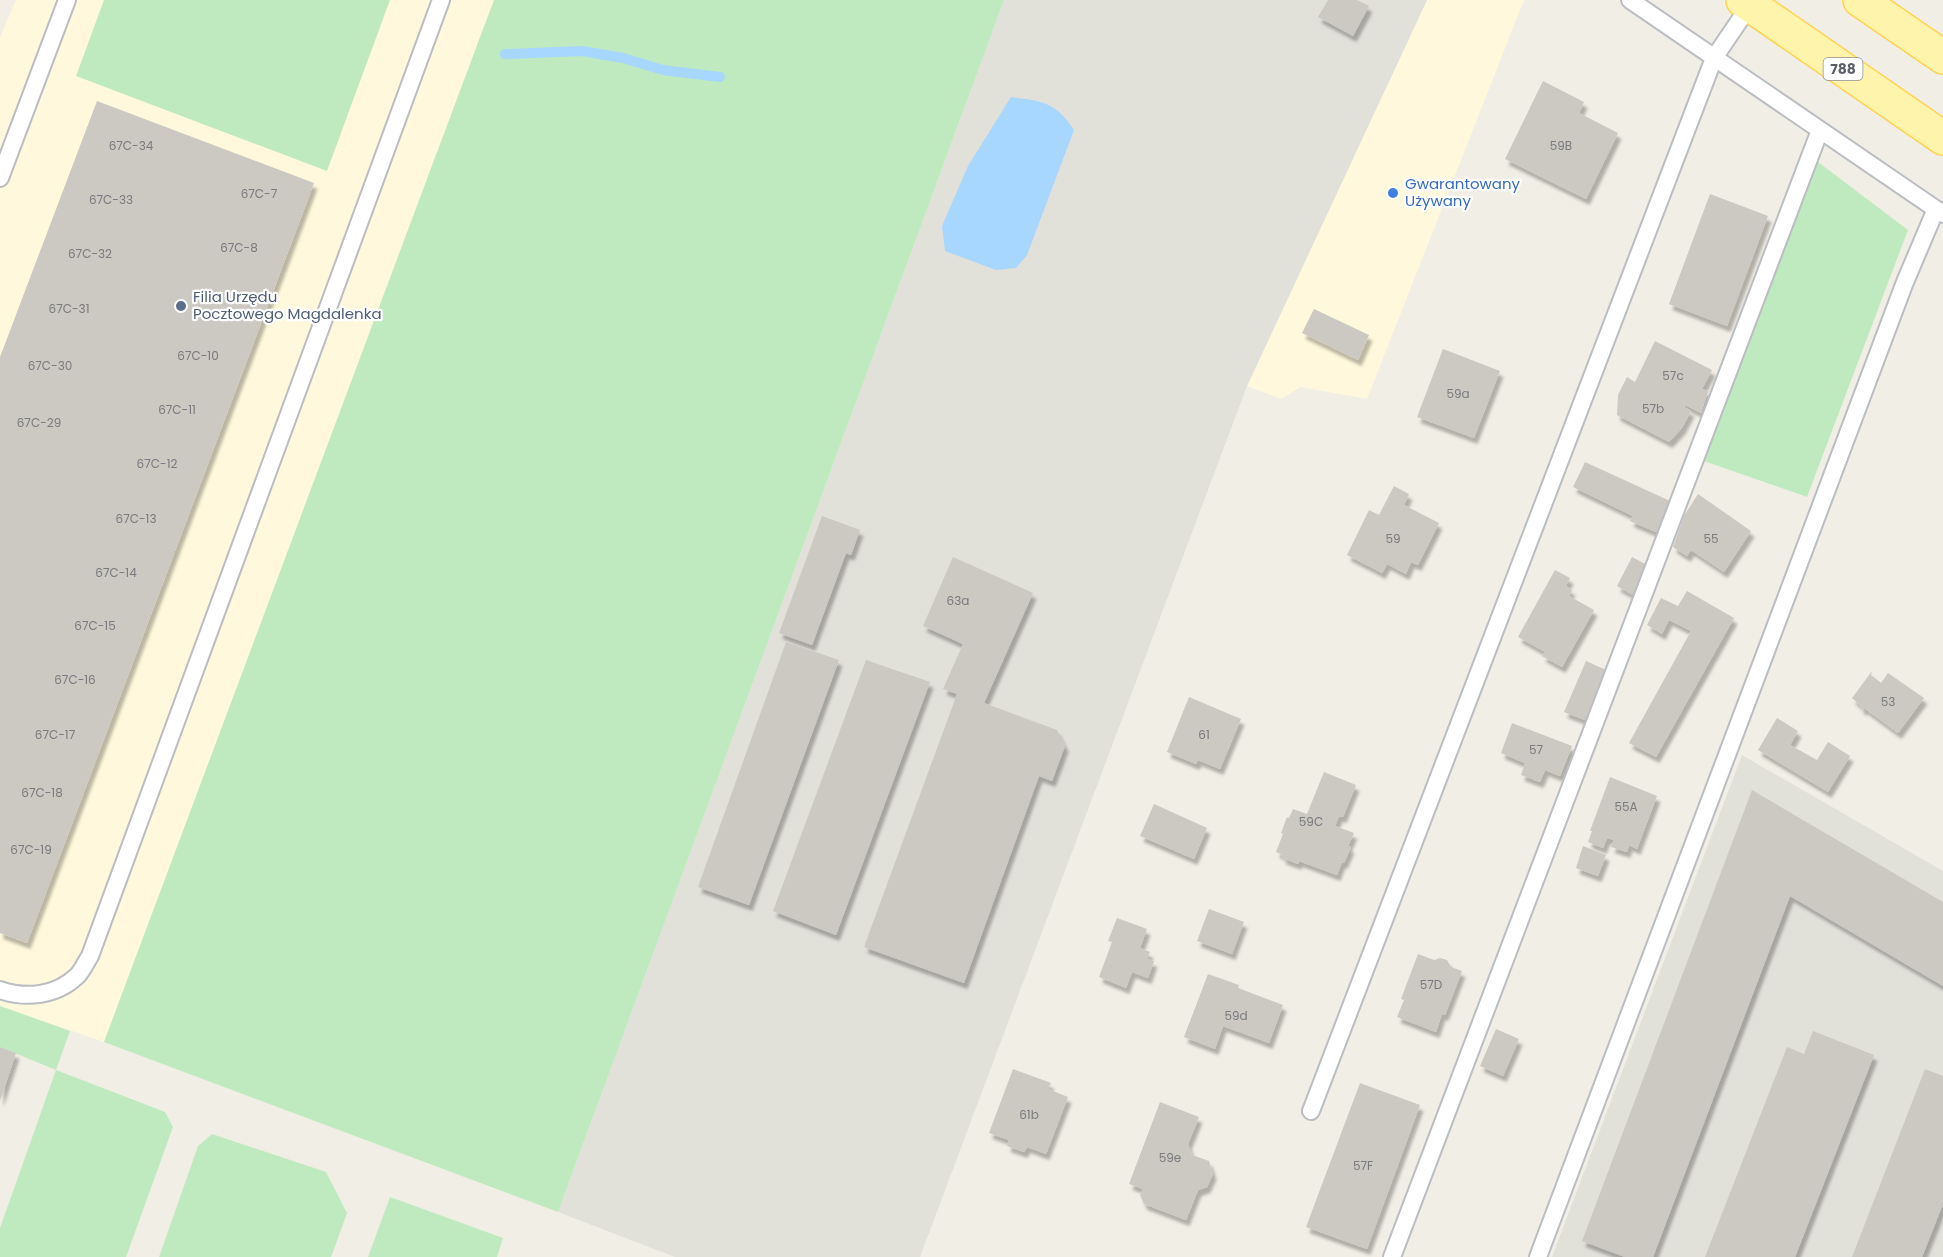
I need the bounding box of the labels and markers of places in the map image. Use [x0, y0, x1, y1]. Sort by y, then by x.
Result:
place label: Gwarantowany Używany [1405, 173, 1521, 211]
marker: Gwarantowany Używany [1386, 186, 1400, 200]
place label: Filia Urzędu Pocztowego Magdalenka [193, 286, 382, 324]
marker: Filia Urzędu Pocztowego Magdalenka [174, 299, 188, 313]

